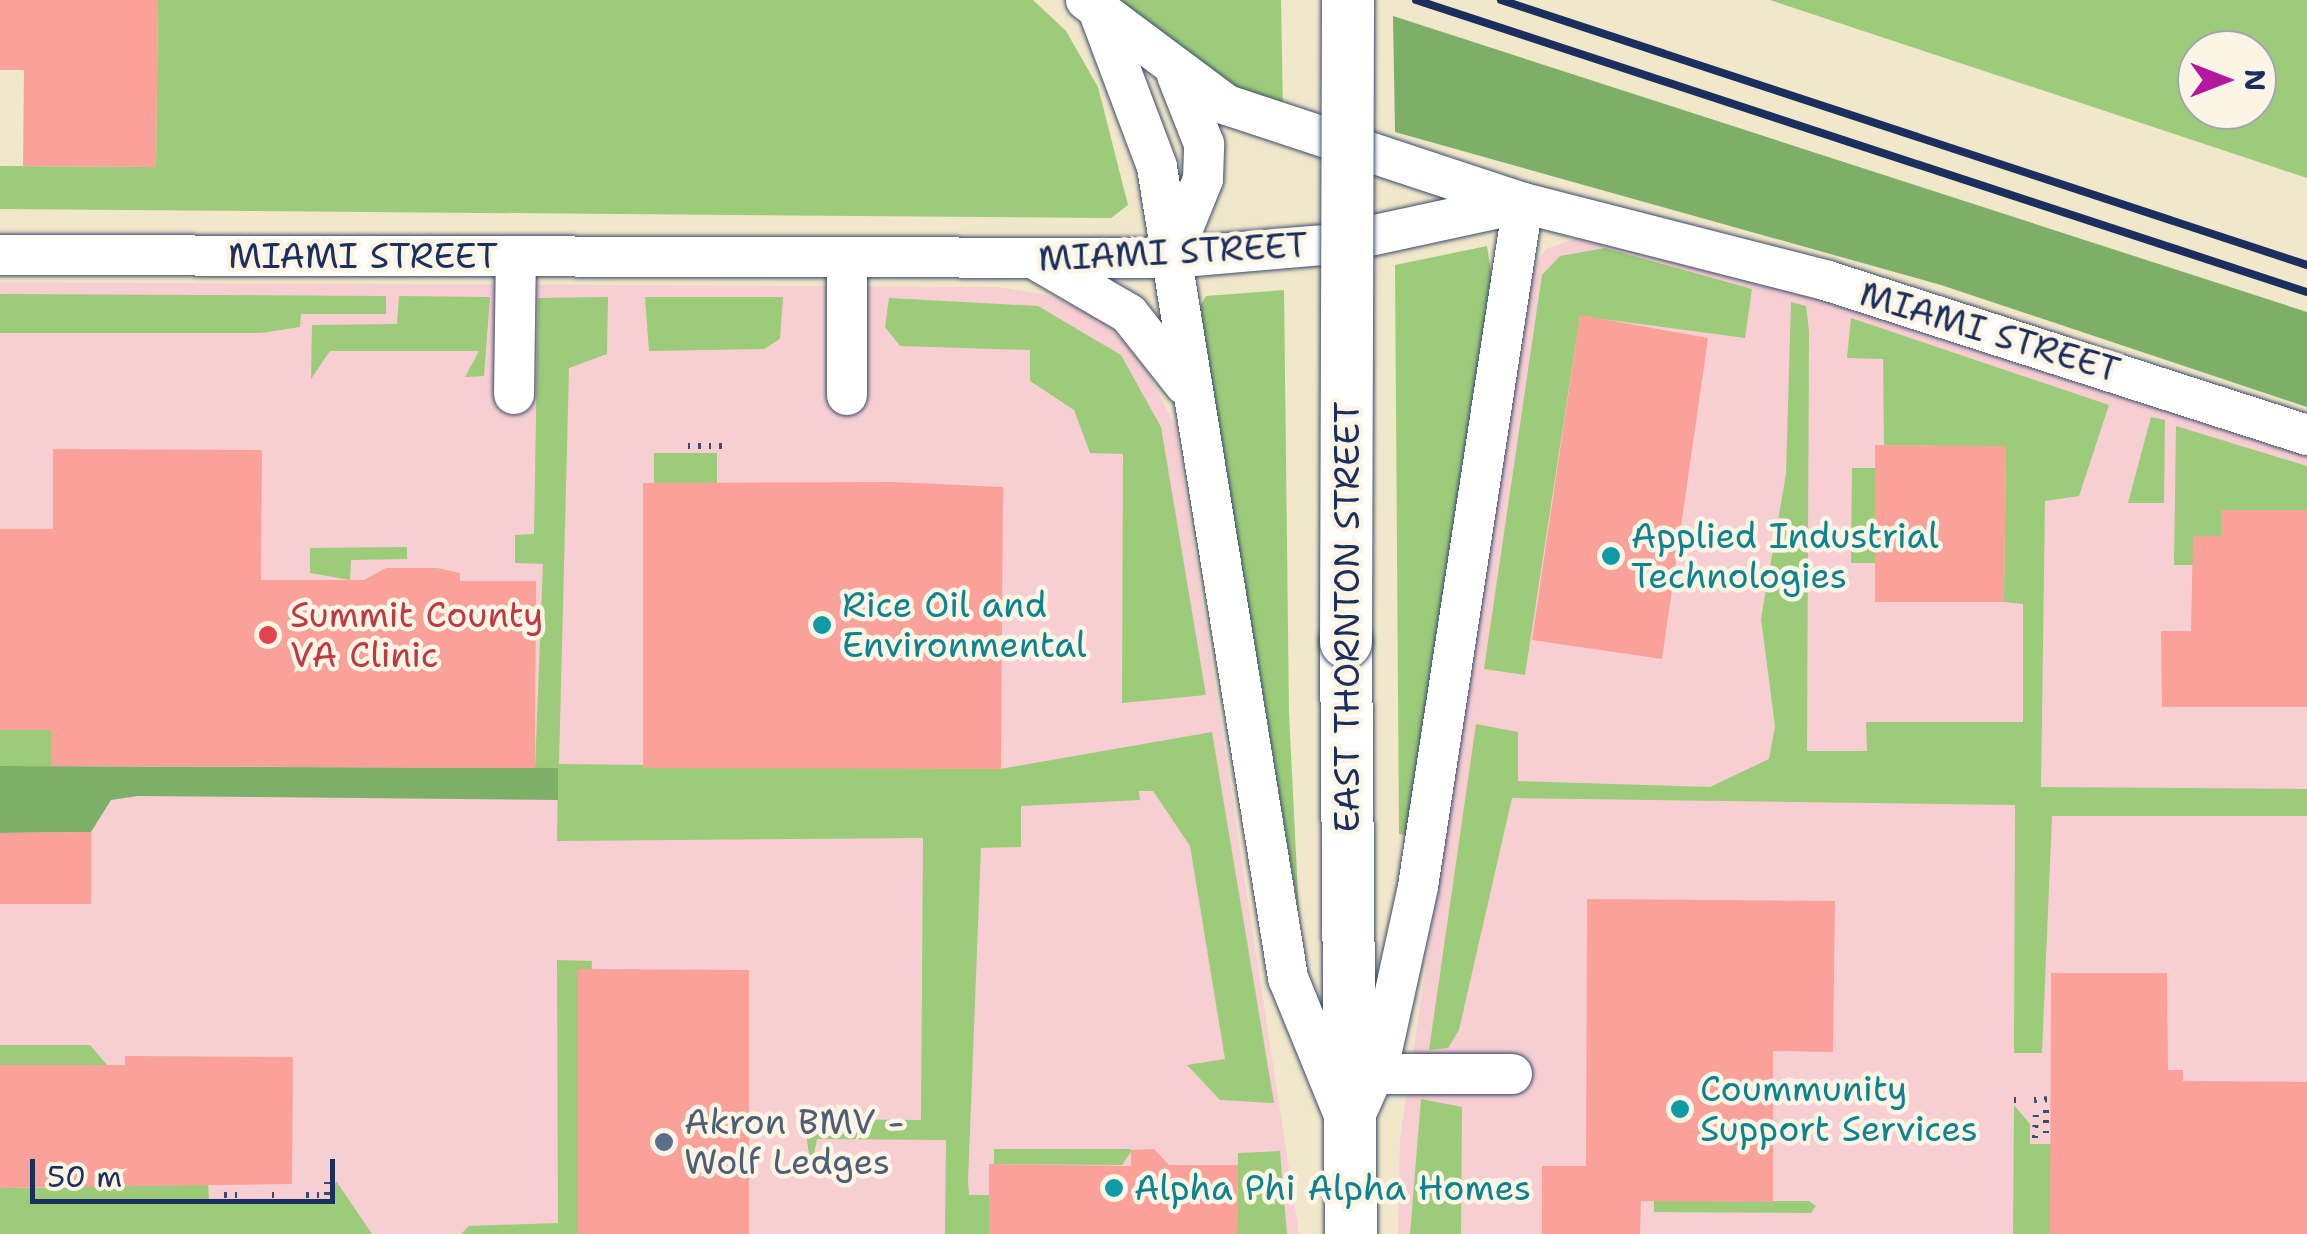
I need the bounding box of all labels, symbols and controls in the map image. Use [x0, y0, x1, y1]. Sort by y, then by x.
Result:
north arrow [2177, 30, 2277, 130]
text: N [2236, 69, 2274, 91]
street label: MIAMI STREET [1037, 224, 1309, 280]
street label: MIAMI STREET [228, 235, 498, 277]
street label: MIAMI STREET [1855, 272, 2125, 392]
street label: EAST THORNTON STREET [1326, 402, 1368, 832]
place label: Applied Industrial Technologies [1631, 515, 1939, 597]
marker: Applied Industrial Technologies [1600, 545, 1622, 567]
place label: Rice Oil and Environmental [842, 584, 1086, 666]
place label: Summit County VA Clinic [290, 594, 543, 676]
marker: Rice Oil and Environmental [811, 614, 833, 636]
marker: Summit County VA Clinic [255, 622, 281, 648]
place label: Coummunity Support Services [1700, 1068, 1978, 1150]
marker: Coummunity Support Services [1669, 1098, 1691, 1120]
place label: Akron BMV - Wolf Ledges [684, 1101, 904, 1183]
marker: Akron BMV - Wolf Ledges [653, 1131, 675, 1153]
scale bar [35, 1139, 340, 1201]
text: 50 m [47, 1156, 122, 1197]
place label: Alpha Phi Alpha Homes [1134, 1167, 1531, 1209]
marker: Alpha Phi Alpha Homes [1103, 1177, 1125, 1199]

